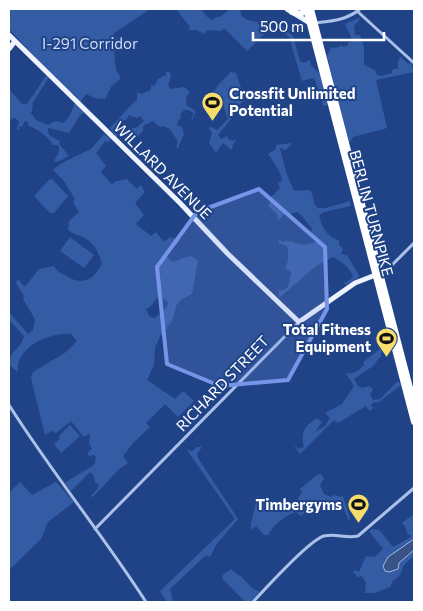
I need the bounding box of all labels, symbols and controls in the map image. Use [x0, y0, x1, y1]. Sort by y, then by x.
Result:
scale bar [253, 10, 384, 42]
text: 500 m [260, 17, 304, 35]
park label: I-291 Corridor [42, 34, 138, 52]
place label: Crossfit Unlimited Potential [229, 84, 356, 119]
sports icon: Crossfit Unlimited Potential [201, 90, 225, 121]
street label: WILLARD AVENUE [110, 117, 216, 223]
street label: BERLIN TURNPIKE [346, 148, 398, 278]
place label: Total Fitness Equipment [283, 320, 371, 355]
sports icon: Total Fitness Equipment [375, 326, 399, 357]
street label: RICHARD STREET [172, 331, 272, 434]
sports icon: Timbergyms [346, 492, 370, 523]
place label: Timbergyms [256, 495, 342, 513]

